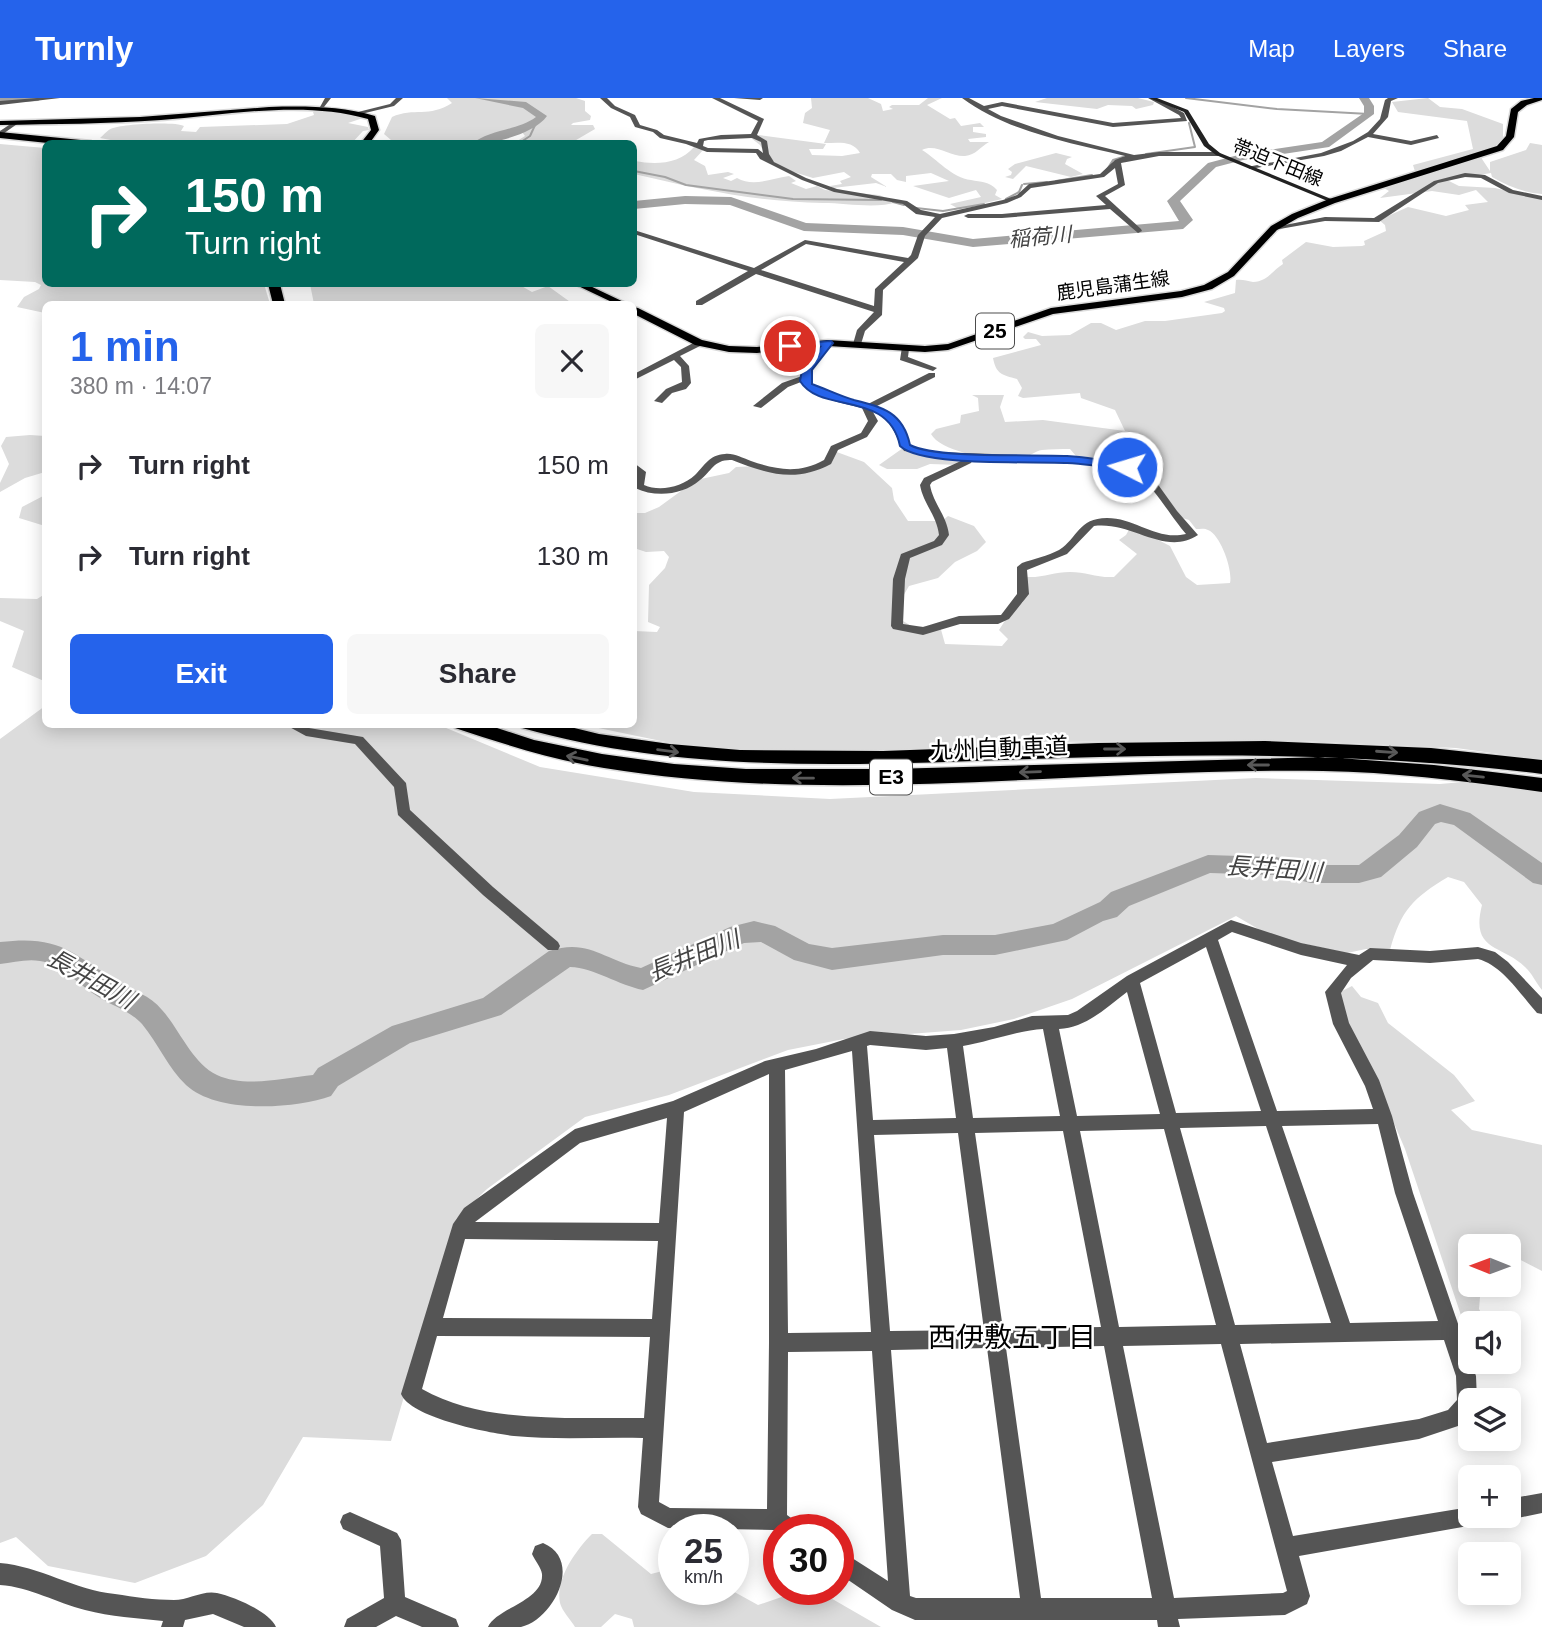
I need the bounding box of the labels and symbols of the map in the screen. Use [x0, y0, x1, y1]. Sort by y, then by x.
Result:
street label: 帯迫下田線 [1230, 135, 1326, 190]
water label: 稲荷川 [1008, 222, 1074, 251]
street label: 鹿児島蒲生線 [1055, 267, 1171, 304]
road number: 25 [976, 314, 1014, 348]
pin [760, 316, 820, 376]
position arrow [1090, 430, 1164, 504]
street label: 九州自動車道 [930, 733, 1068, 763]
one-way arrow [1103, 743, 1126, 756]
one-way arrow [656, 745, 679, 758]
one-way arrow [1376, 746, 1398, 759]
one-way arrow [566, 750, 589, 764]
one-way arrow [1246, 758, 1269, 772]
road number: E3 [870, 760, 912, 794]
one-way arrow [1019, 765, 1042, 778]
one-way arrow [1462, 769, 1485, 782]
one-way arrow [792, 771, 815, 784]
water label: 長井田川 [1225, 852, 1326, 886]
water label: 長井田川 [644, 924, 746, 986]
water label: 長井田川 [43, 943, 142, 1015]
north arrow [1458, 1234, 1521, 1297]
district label: 西伊敷五丁目 [928, 1322, 1096, 1353]
speed limit sign: 30 [763, 1514, 854, 1605]

